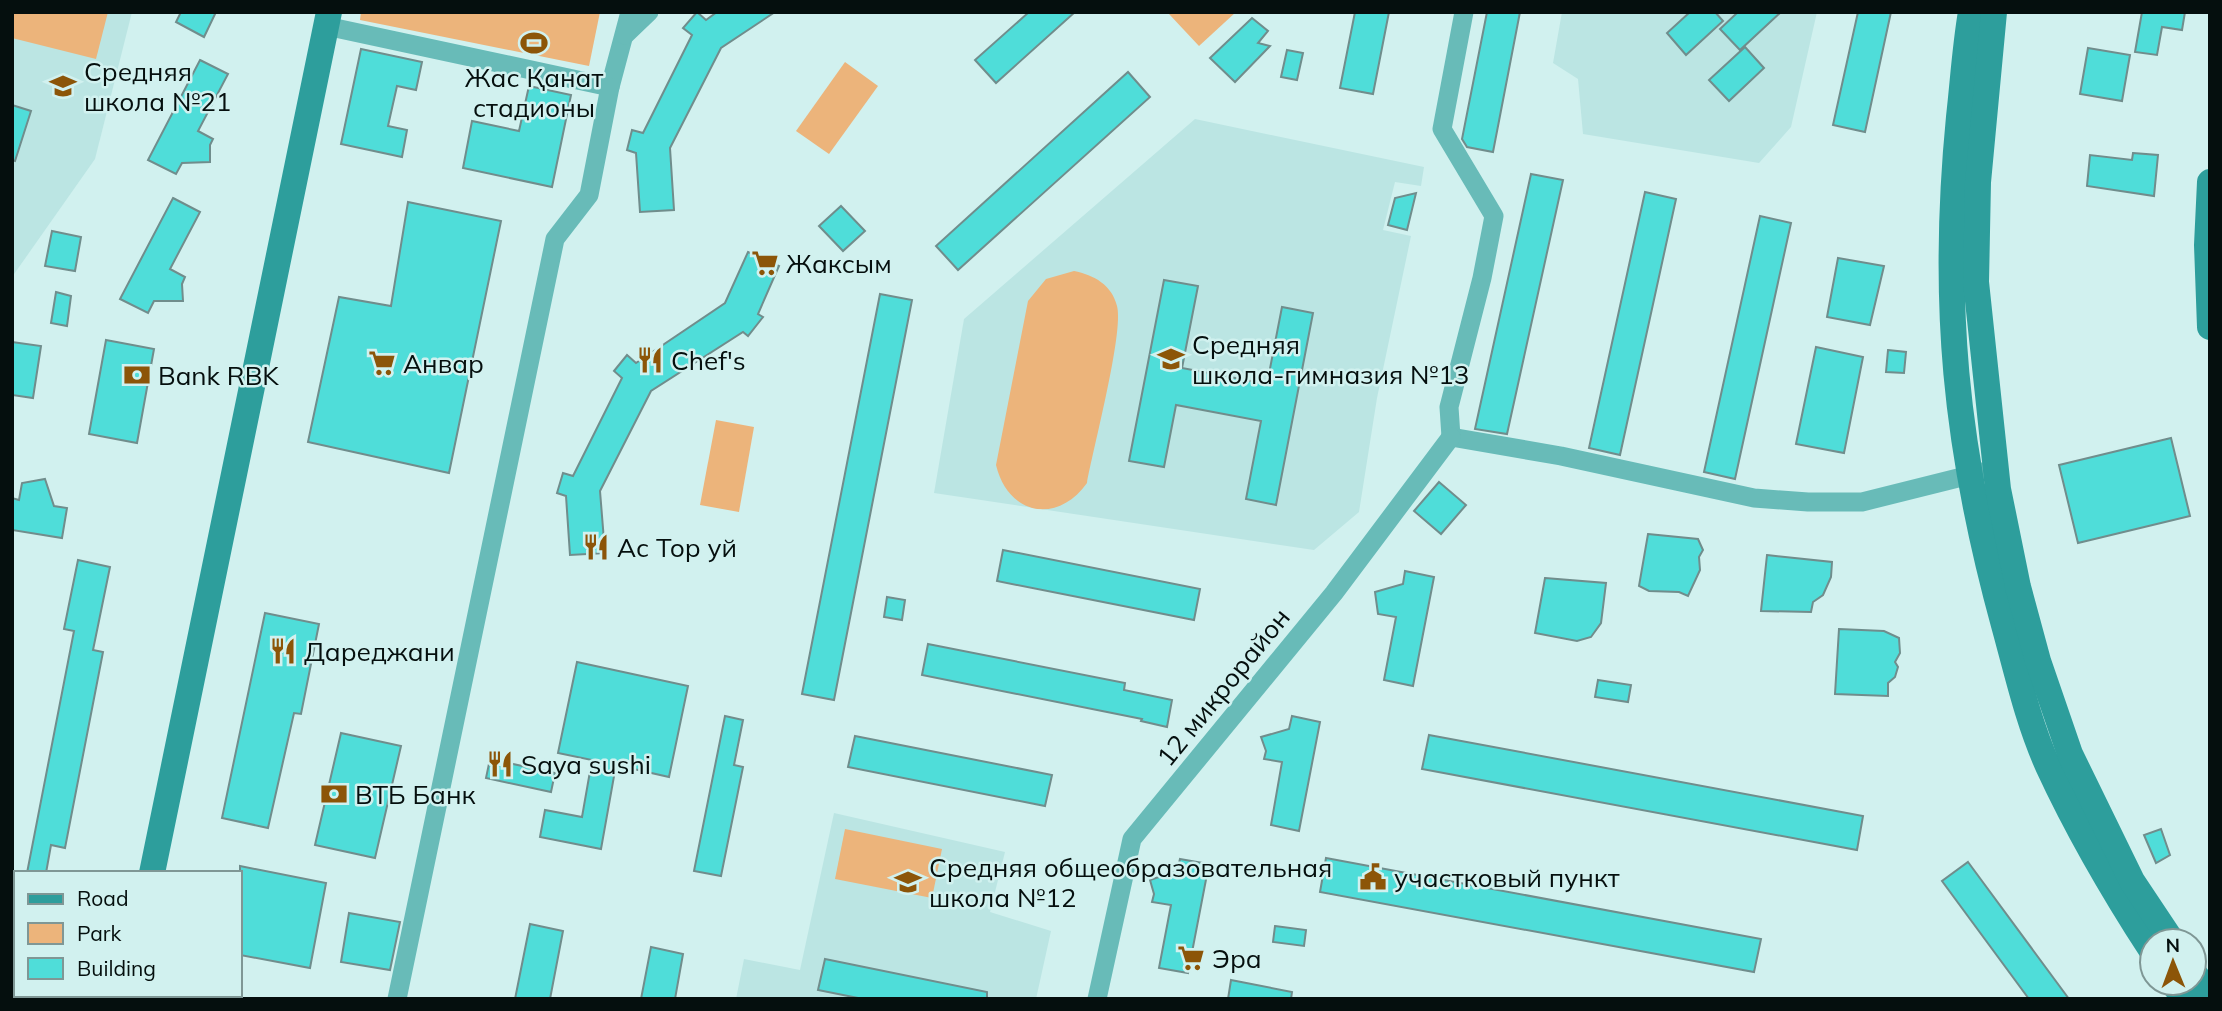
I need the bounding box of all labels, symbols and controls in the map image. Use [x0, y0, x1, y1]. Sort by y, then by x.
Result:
sports icon: Жас Қанат стадионы [519, 28, 549, 58]
place label: Средняя школа №21 [84, 55, 231, 118]
place label: Жас Қанат стадионы [465, 61, 603, 124]
school or university icon: Средняя школа №21 [48, 71, 78, 101]
place label: Жаксым [786, 247, 892, 280]
supermarket icon: Жаксым [750, 248, 780, 278]
place label: Средняя школа-гимназия №13 [1192, 328, 1469, 391]
place label: Chef's [671, 344, 746, 377]
school or university icon: Средняя школа-гимназия №13 [1156, 344, 1186, 374]
restaurant icon: Chef's [635, 345, 665, 375]
place label: Анвар [403, 347, 484, 380]
supermarket icon: Анвар [367, 348, 397, 378]
place label: Bank RBK [158, 359, 279, 392]
bank icon: Bank RBK [122, 360, 152, 390]
place label: Ас Тор уй [617, 531, 737, 564]
restaurant icon: Ас Тор уй [581, 532, 611, 562]
street label: 12 микрорайон [1149, 601, 1297, 773]
place label: Дареджани [304, 635, 455, 668]
restaurant icon: Дареджани [268, 636, 298, 666]
place label: Saya sushi [521, 748, 651, 781]
restaurant icon: Saya sushi [485, 749, 515, 779]
place label: ВТБ Банк [355, 778, 476, 811]
bank icon: ВТБ Банк [319, 779, 349, 809]
place label: Средняя общеобразовательная школа №12 [929, 851, 1332, 914]
place label: участковый пункт [1394, 861, 1620, 894]
public building icon: участковый пункт [1358, 862, 1388, 892]
school or university icon: Средняя общеобразовательная школа №12 [893, 867, 923, 897]
legend [14, 871, 242, 997]
text: Road [77, 885, 128, 911]
text: Park [77, 920, 121, 946]
north arrow [2138, 927, 2208, 997]
text: N [2165, 933, 2180, 957]
place label: Эра [1212, 942, 1262, 975]
supermarket icon: Эра [1176, 943, 1206, 973]
text: Building [77, 955, 156, 981]

